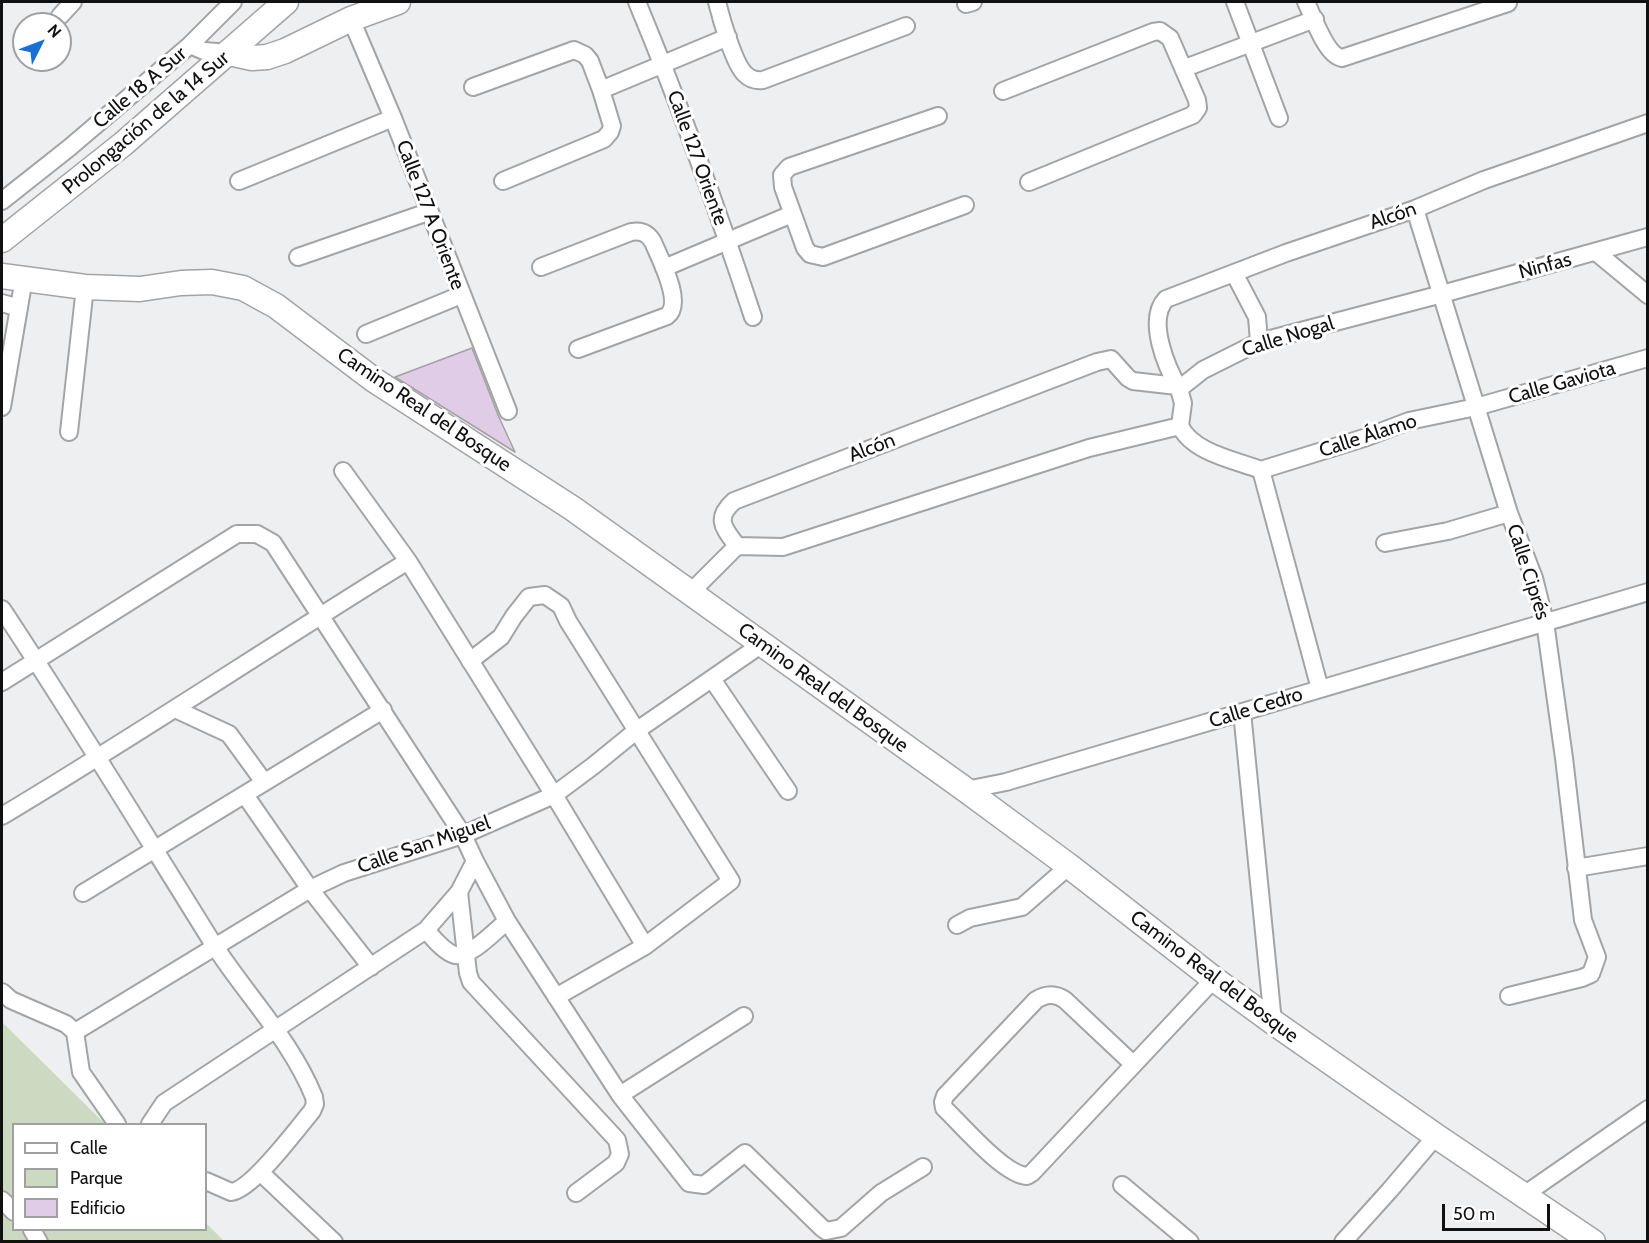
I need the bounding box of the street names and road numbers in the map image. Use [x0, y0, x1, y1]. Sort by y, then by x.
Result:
street label: Calle 18 A Sur [88, 42, 192, 134]
street label: Prolongación de la 14 Sur [58, 46, 234, 200]
street label: Calle 127 Oriente [662, 87, 732, 229]
street label: Calle 127 A Oriente [390, 137, 470, 293]
street label: Alcón [1366, 197, 1420, 235]
street label: Ninfas [1516, 247, 1574, 285]
street label: Calle Nogal [1239, 312, 1337, 362]
street label: Camino Real del Bosque [332, 343, 516, 477]
street label: Calle Gaviota [1506, 356, 1618, 410]
street label: Calle Álamo [1316, 409, 1420, 463]
street label: Alcón [845, 428, 899, 468]
street label: Calle Ciprés [1501, 521, 1555, 623]
street label: Camino Real del Bosque [733, 618, 913, 758]
street label: Calle Cedro [1206, 682, 1306, 734]
street label: Calle San Miguel [355, 811, 493, 879]
street label: Camino Real del Bosque [1125, 906, 1303, 1048]

